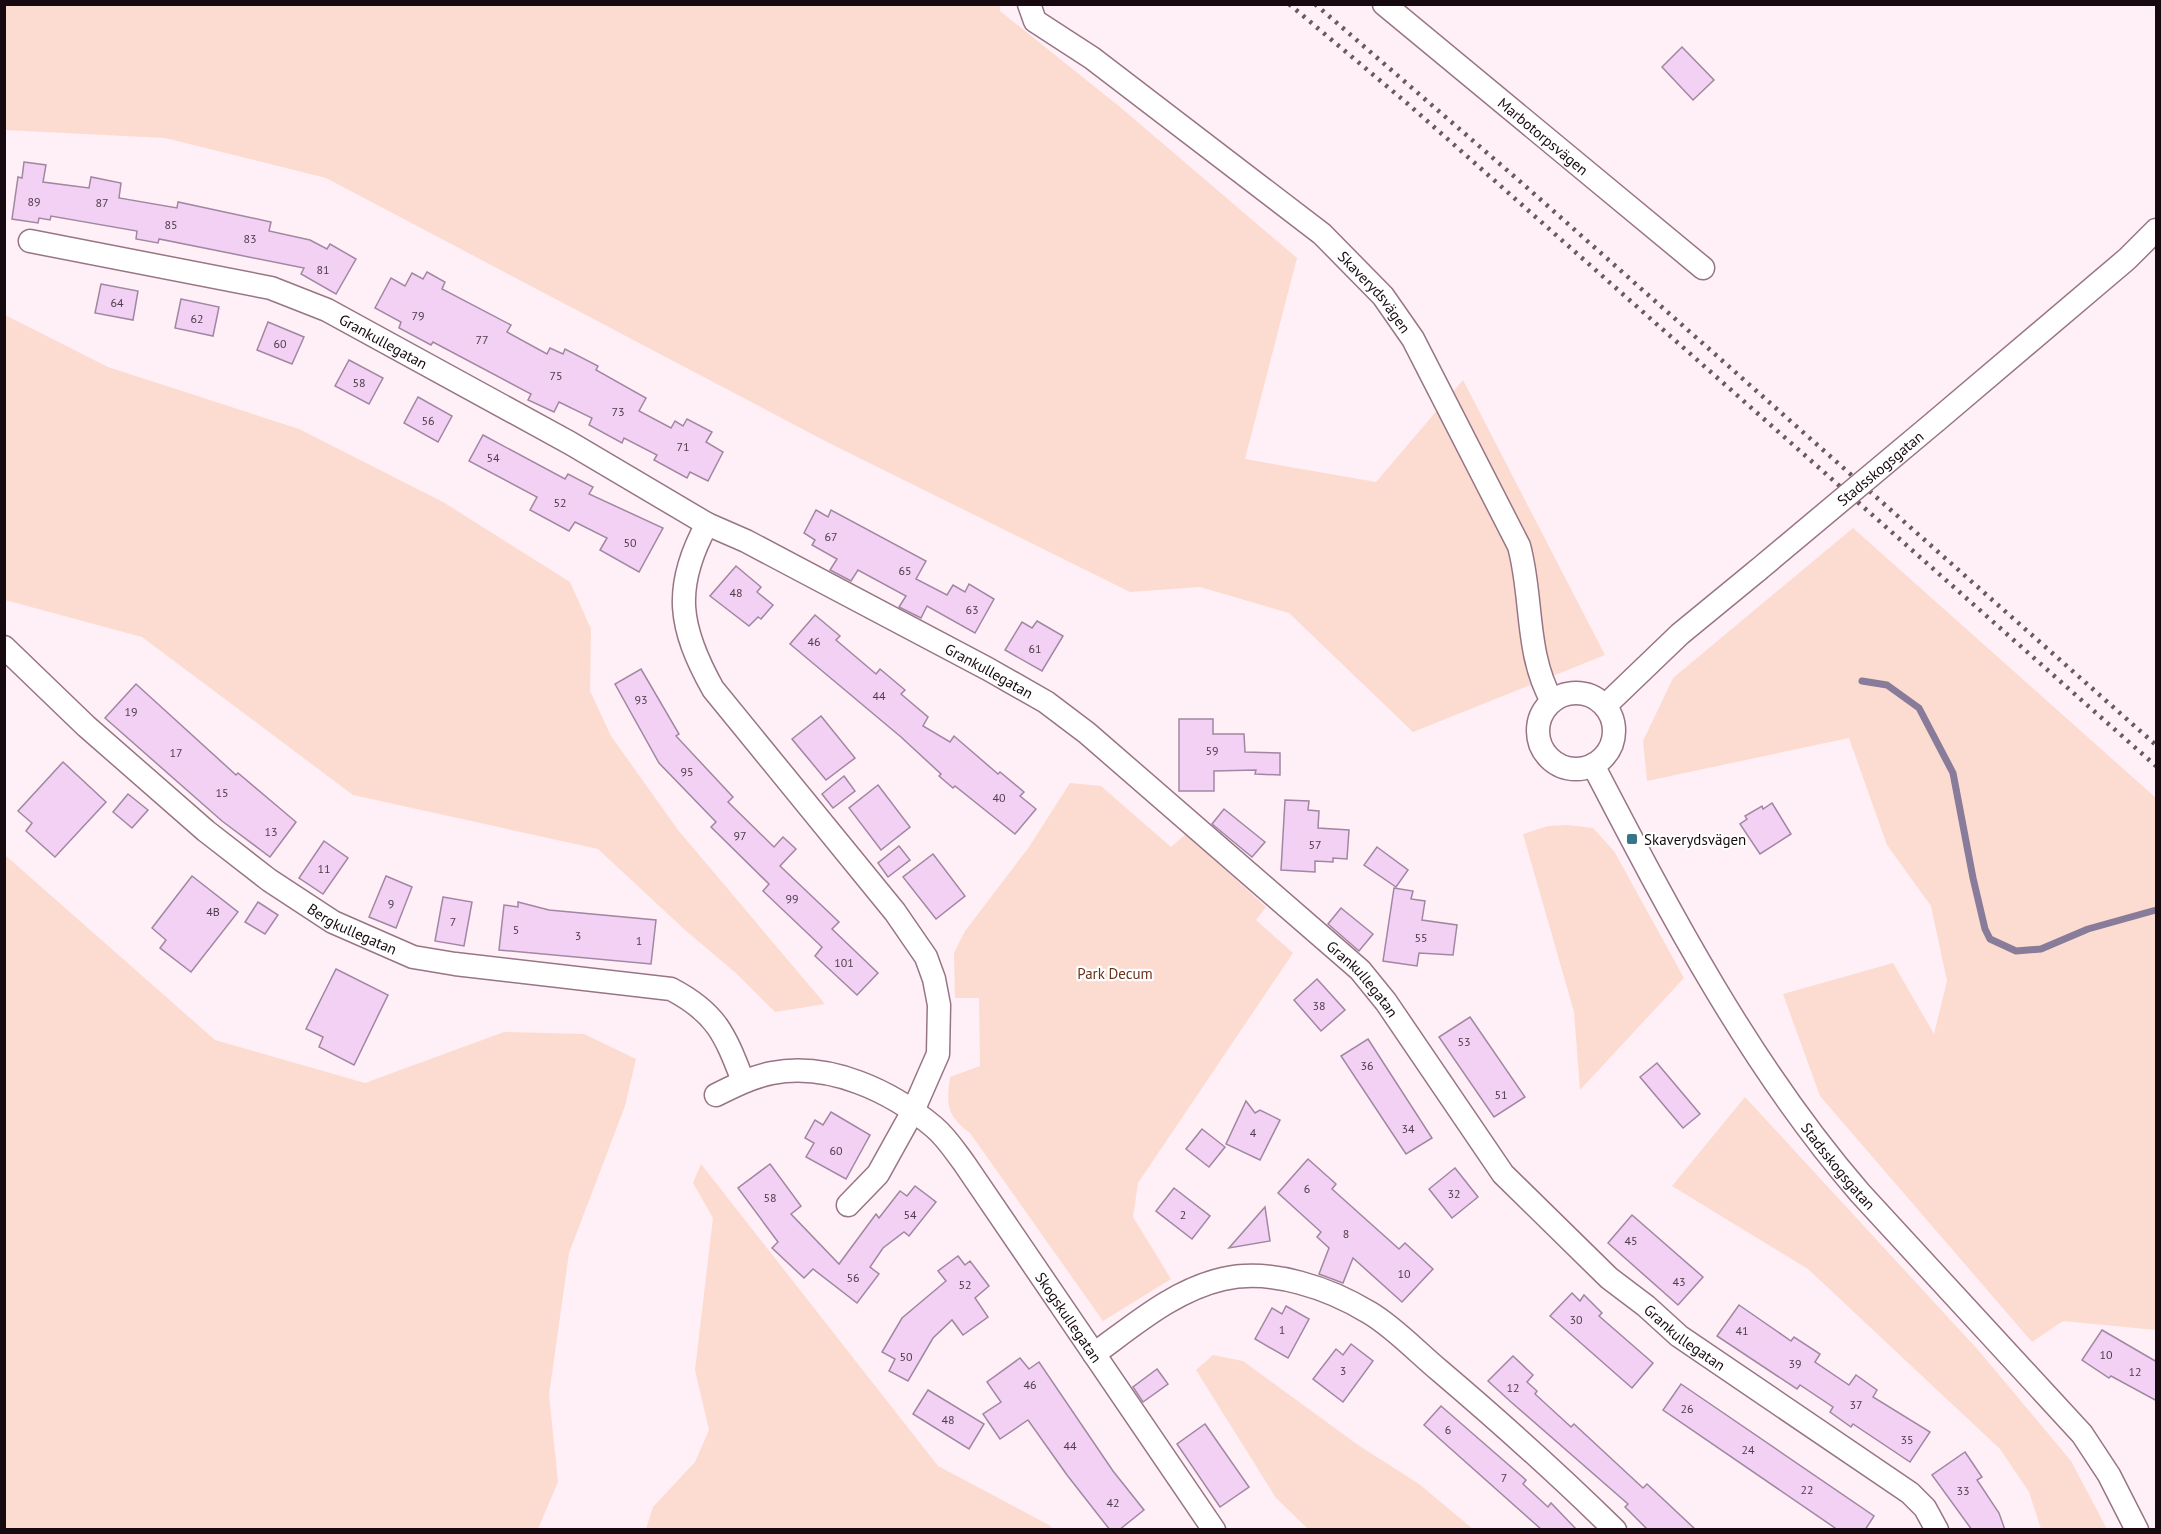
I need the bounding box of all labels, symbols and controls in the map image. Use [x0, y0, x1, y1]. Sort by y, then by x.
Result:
street label: Marbotorpsvägen [1494, 93, 1593, 179]
house number: 89 [27, 194, 41, 209]
house number: 87 [95, 195, 109, 210]
house number: 85 [164, 217, 178, 232]
house number: 83 [243, 231, 257, 246]
street label: Skaverydsvägen [1334, 247, 1415, 336]
house number: 81 [316, 262, 330, 277]
house number: 64 [110, 295, 124, 310]
house number: 79 [411, 308, 425, 323]
street label: Grankullegatan [336, 309, 431, 373]
house number: 62 [190, 311, 204, 326]
house number: 77 [475, 332, 489, 347]
house number: 60 [273, 336, 287, 351]
house number: 75 [549, 368, 563, 383]
house number: 58 [352, 375, 366, 390]
house number: 73 [611, 404, 625, 419]
house number: 56 [421, 413, 435, 428]
street label: Stadsskogsgatan [1833, 426, 1927, 510]
house number: 71 [676, 439, 690, 454]
house number: 54 [486, 450, 500, 465]
house number: 52 [553, 495, 567, 510]
house number: 67 [824, 529, 838, 544]
house number: 50 [623, 535, 637, 550]
house number: 65 [898, 563, 912, 578]
house number: 48 [729, 585, 743, 600]
house number: 63 [965, 602, 979, 617]
house number: 46 [807, 634, 821, 649]
street label: Grankullegatan [942, 639, 1037, 702]
house number: 61 [1028, 641, 1042, 656]
house number: 44 [872, 688, 886, 703]
house number: 93 [634, 692, 648, 707]
house number: 19 [124, 704, 138, 719]
house number: 59 [1205, 743, 1219, 758]
house number: 17 [169, 745, 183, 760]
house number: 95 [680, 764, 694, 779]
house number: 15 [215, 785, 229, 800]
house number: 40 [992, 790, 1006, 805]
house number: 13 [264, 824, 278, 839]
house number: 97 [733, 828, 747, 843]
place label: Skaverydsvägen [1644, 830, 1746, 849]
marker: Skaverydsvägen [1625, 832, 1639, 846]
house number: 57 [1308, 837, 1322, 852]
house number: 11 [317, 861, 331, 876]
house number: 99 [785, 891, 799, 906]
house number: 9 [388, 896, 394, 911]
street label: Bergkullegatan [304, 898, 400, 958]
house number: 4B [206, 904, 220, 919]
house number: 7 [450, 914, 456, 929]
house number: 5 [513, 922, 519, 937]
house number: 3 [575, 928, 581, 943]
house number: 55 [1414, 930, 1428, 945]
house number: 1 [636, 933, 642, 948]
street label: Grankullegatan [1323, 936, 1403, 1020]
house number: 101 [834, 955, 854, 970]
park label: Park Decum [1077, 964, 1153, 983]
house number: 38 [1312, 998, 1326, 1013]
house number: 53 [1457, 1034, 1471, 1049]
house number: 36 [1360, 1058, 1374, 1073]
house number: 51 [1494, 1087, 1508, 1102]
street label: Stadsskogsgatan [1797, 1119, 1880, 1213]
house number: 34 [1401, 1121, 1415, 1136]
house number: 4 [1250, 1125, 1257, 1140]
house number: 60 [829, 1143, 843, 1158]
house number: 6 [1304, 1181, 1310, 1196]
house number: 32 [1447, 1186, 1461, 1201]
house number: 58 [763, 1190, 777, 1205]
house number: 54 [903, 1207, 917, 1222]
house number: 2 [1180, 1207, 1186, 1222]
house number: 8 [1343, 1226, 1349, 1241]
house number: 45 [1624, 1233, 1638, 1248]
house number: 10 [1397, 1266, 1411, 1281]
street label: Skogskullegatan [1032, 1268, 1106, 1366]
house number: 56 [846, 1270, 860, 1285]
house number: 43 [1672, 1274, 1686, 1289]
house number: 52 [958, 1277, 972, 1292]
street label: Grankullegatan [1640, 1300, 1729, 1374]
house number: 30 [1569, 1312, 1583, 1327]
house number: 1 [1279, 1322, 1285, 1337]
house number: 41 [1735, 1323, 1749, 1338]
house number: 10 [2099, 1347, 2113, 1362]
house number: 50 [899, 1349, 913, 1364]
house number: 39 [1788, 1356, 1802, 1371]
house number: 3 [1340, 1363, 1346, 1378]
house number: 12 [2128, 1364, 2142, 1379]
house number: 46 [1023, 1377, 1037, 1392]
house number: 12 [1506, 1380, 1520, 1395]
house number: 37 [1849, 1397, 1863, 1412]
house number: 26 [1680, 1401, 1694, 1416]
house number: 48 [941, 1412, 955, 1427]
house number: 6 [1445, 1422, 1451, 1437]
house number: 35 [1900, 1432, 1914, 1447]
house number: 44 [1063, 1438, 1077, 1453]
house number: 24 [1741, 1442, 1755, 1457]
house number: 7 [1501, 1470, 1507, 1485]
house number: 22 [1800, 1482, 1814, 1497]
house number: 33 [1956, 1483, 1970, 1498]
house number: 42 [1106, 1495, 1120, 1510]

